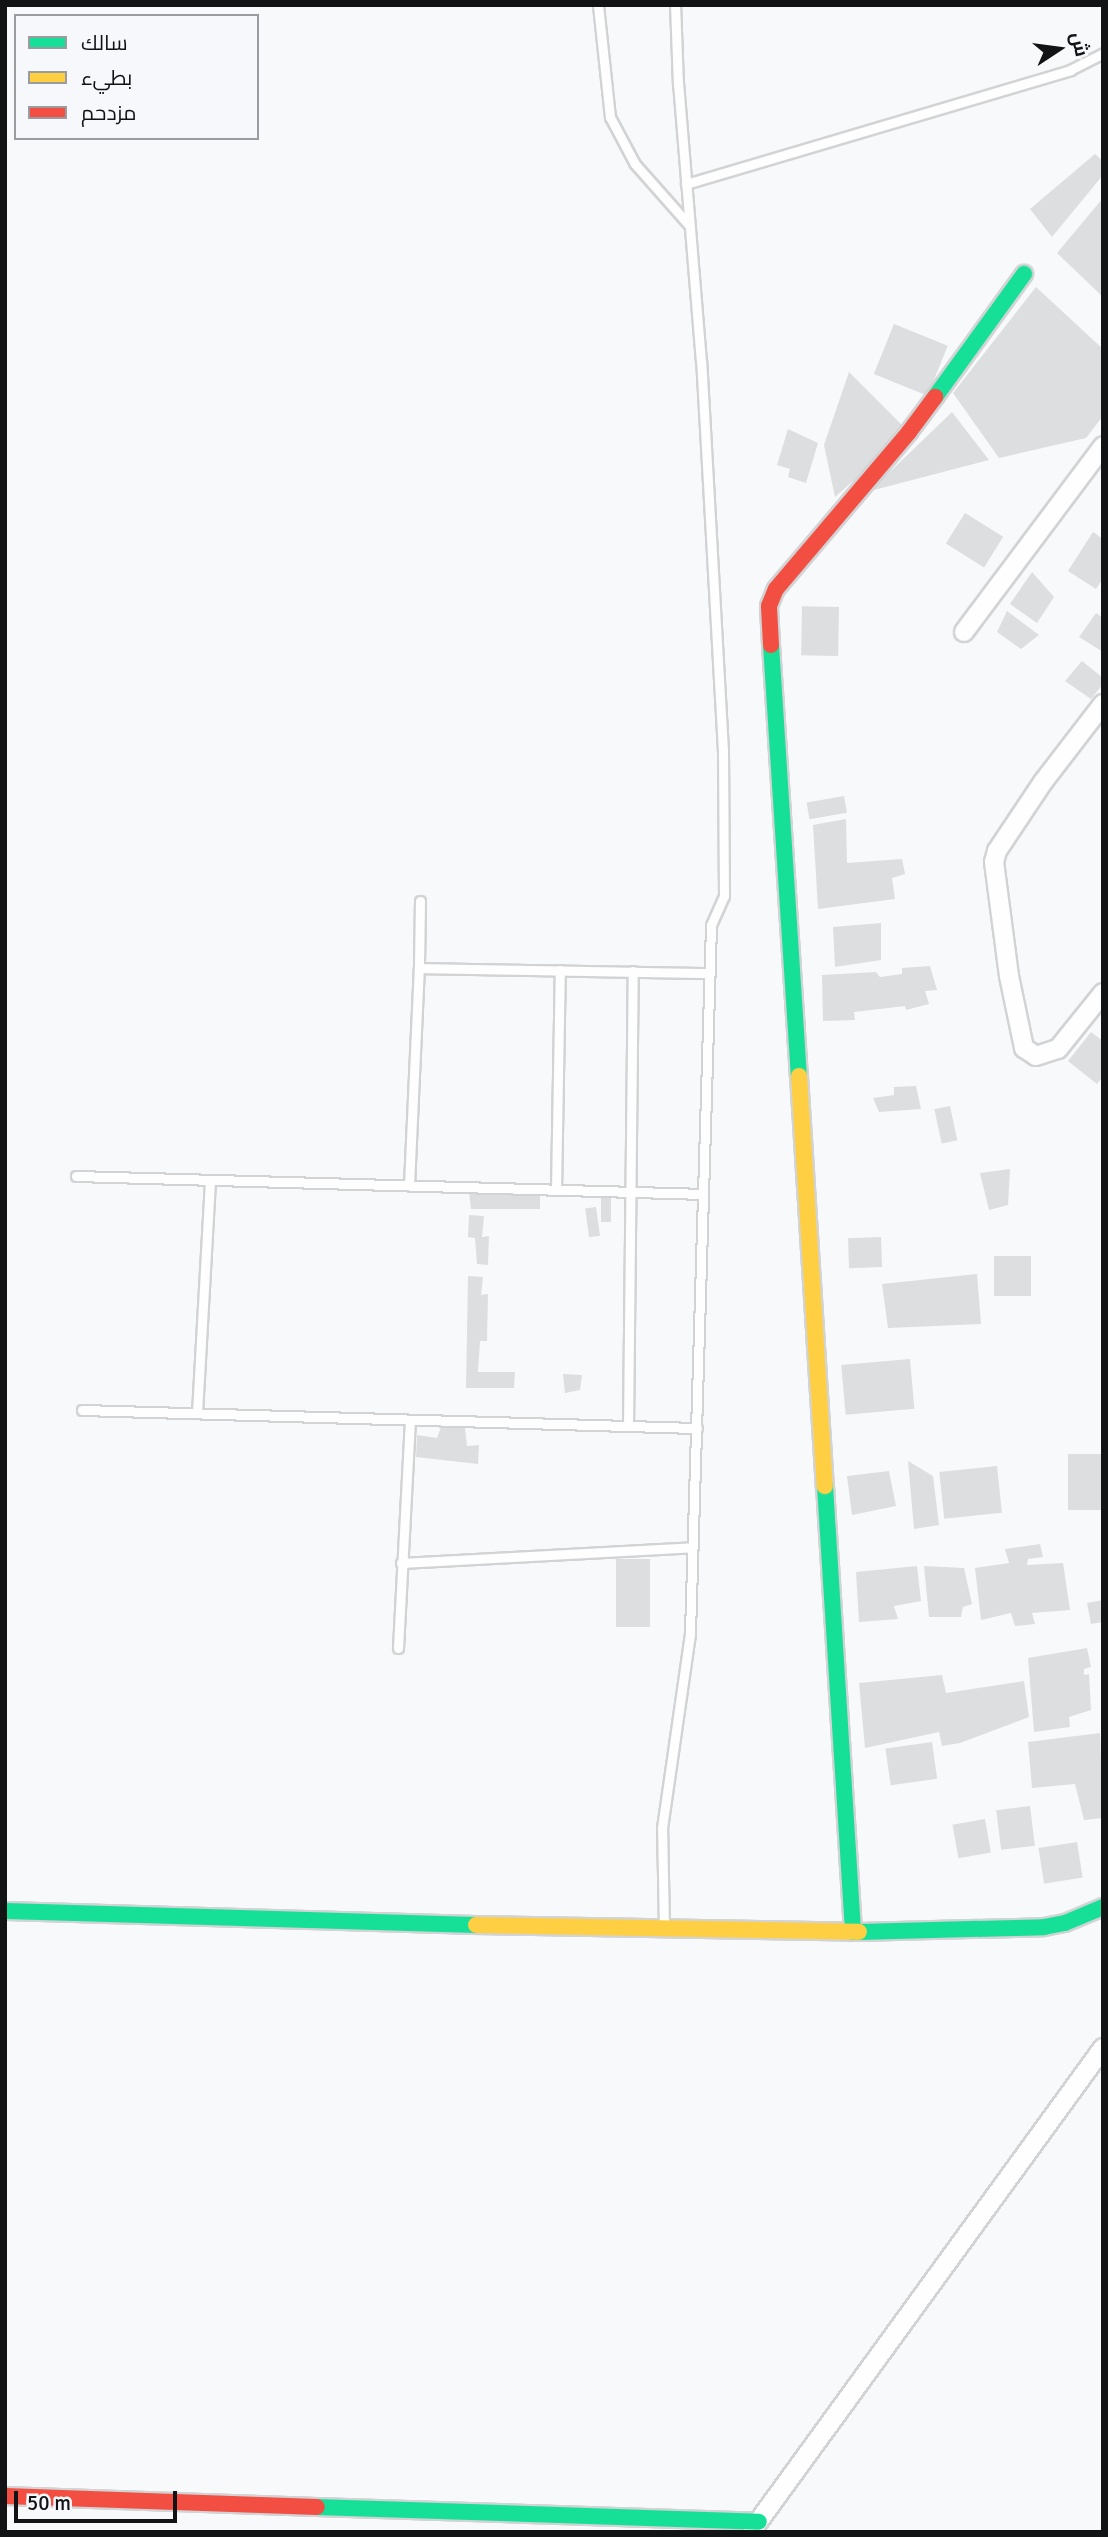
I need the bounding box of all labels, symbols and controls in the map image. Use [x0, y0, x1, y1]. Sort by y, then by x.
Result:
legend [14, 14, 259, 140]
north arrow [1024, 14, 1094, 84]
text: سالك [81, 30, 128, 56]
text: ش [1065, 30, 1094, 59]
text: بطيء [81, 65, 132, 91]
text: مزدحم [81, 100, 136, 126]
scale bar [18, 2478, 180, 2522]
text: 50 m [27, 2490, 71, 2516]

